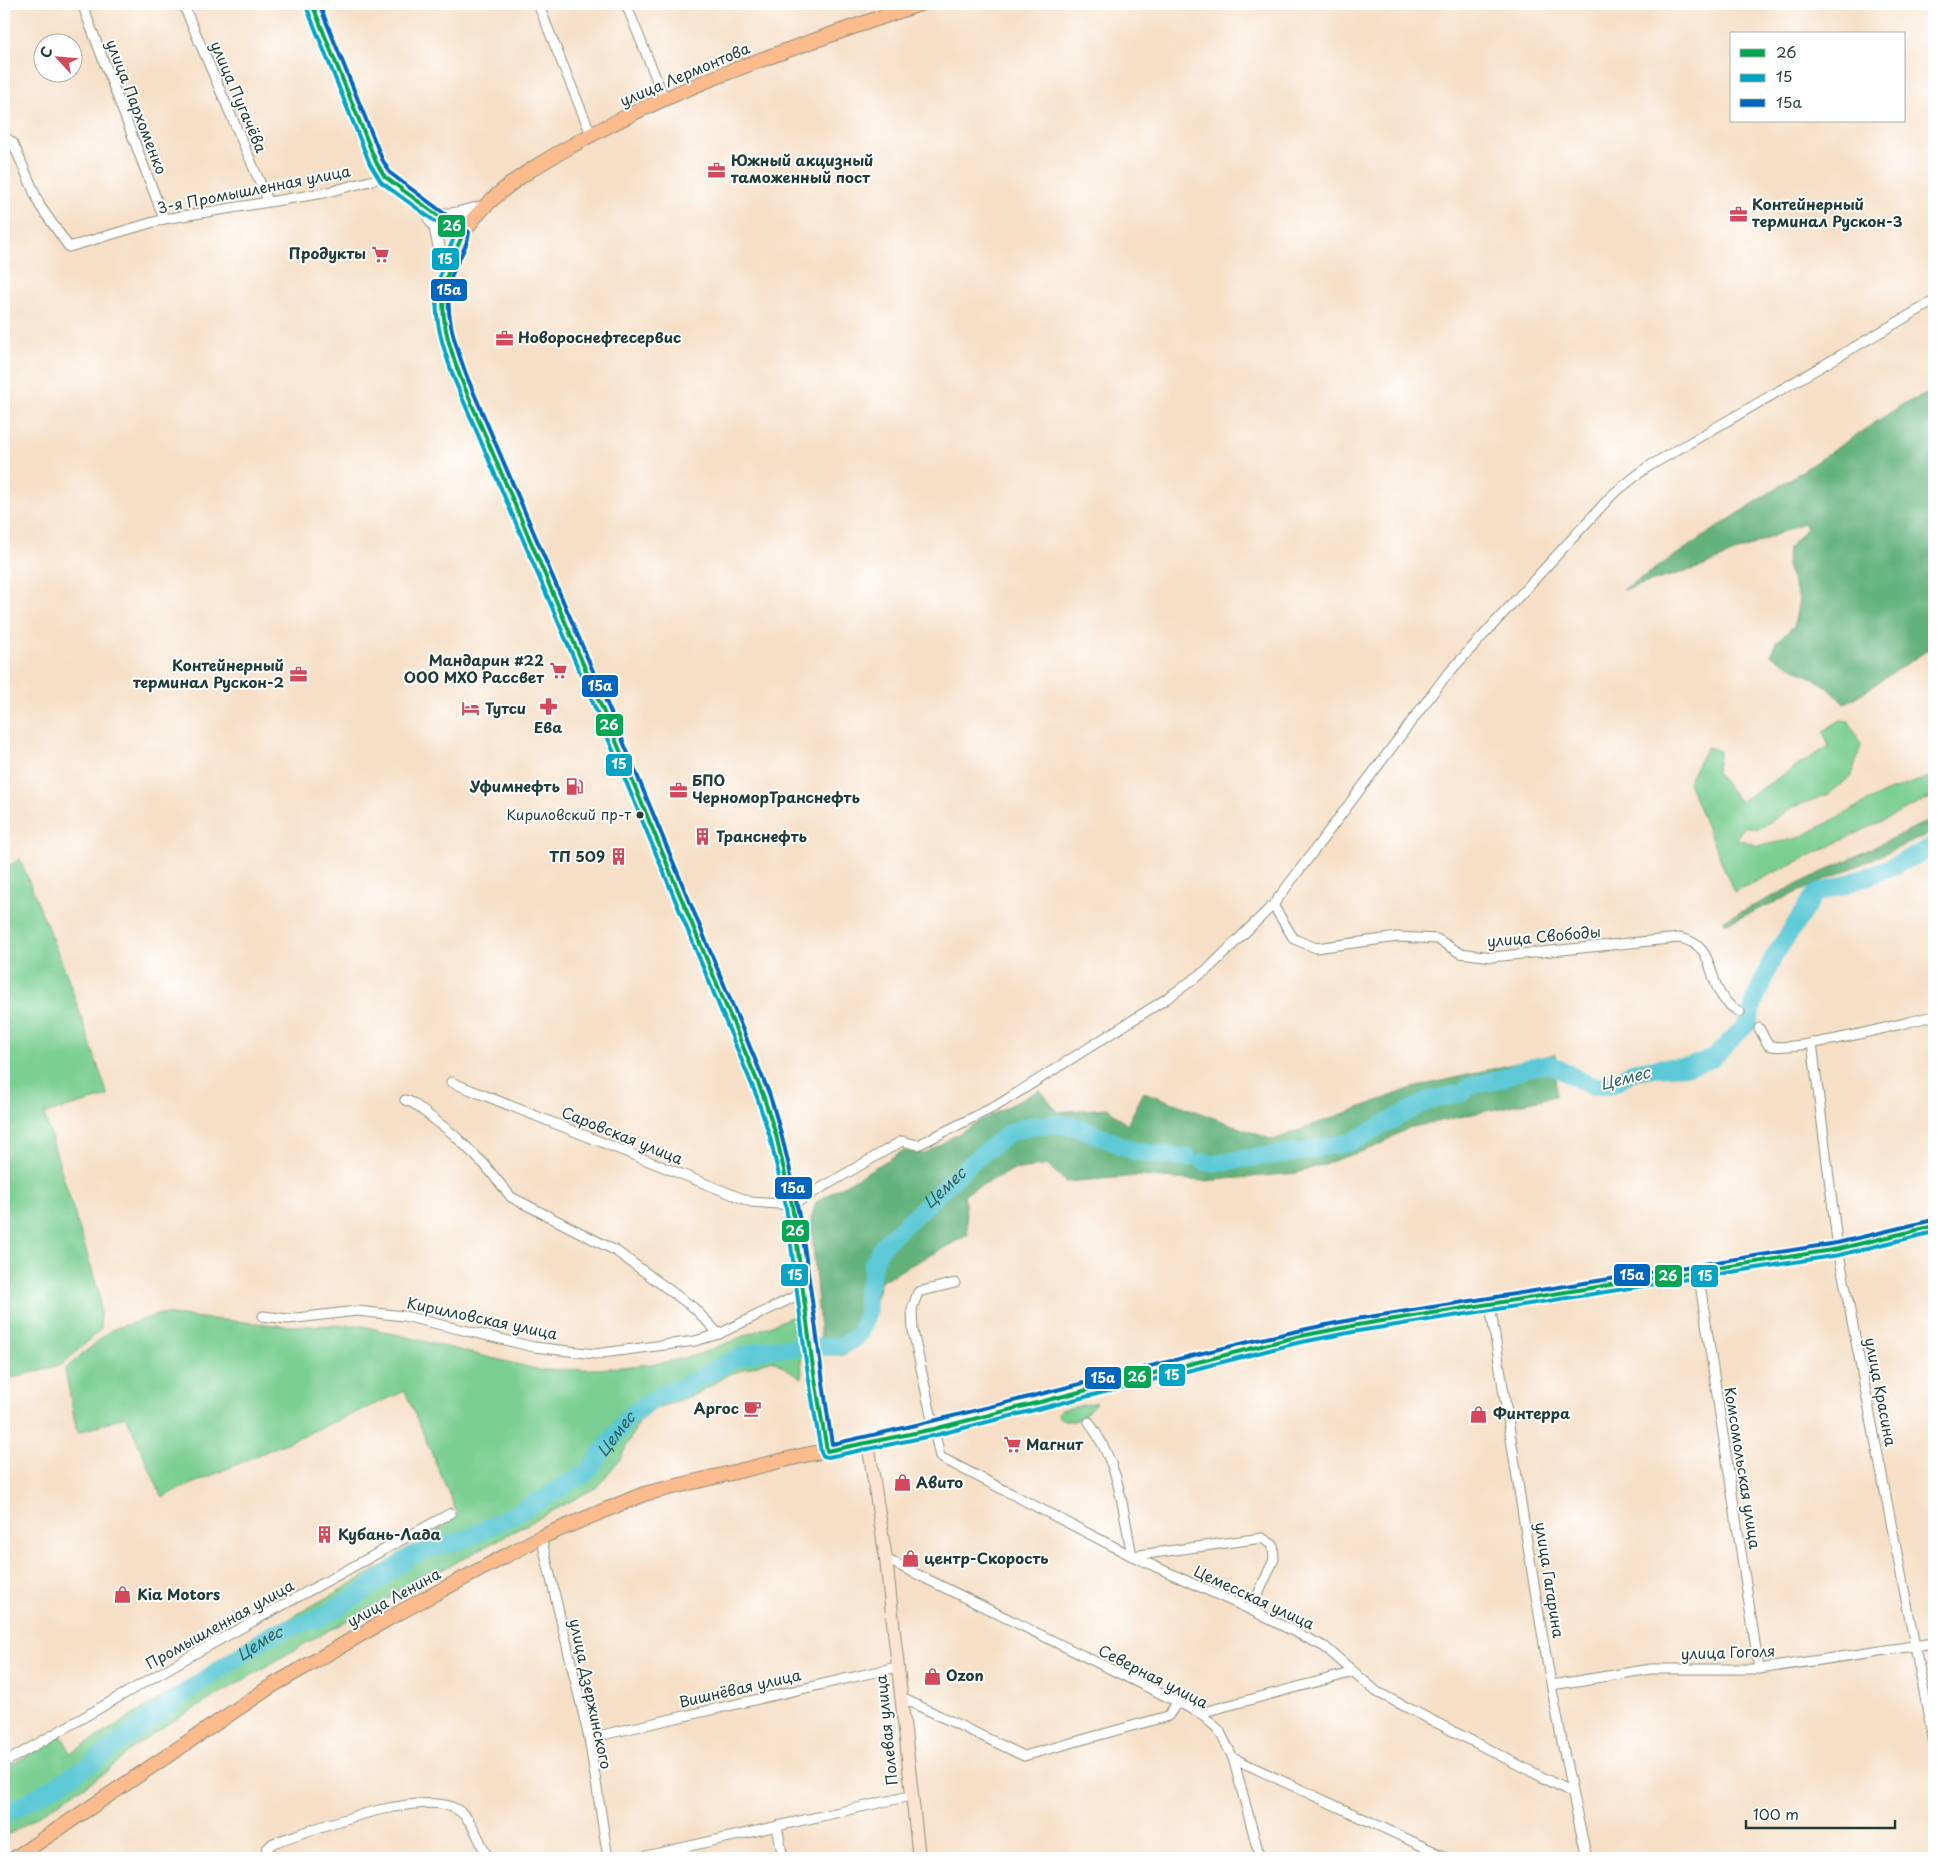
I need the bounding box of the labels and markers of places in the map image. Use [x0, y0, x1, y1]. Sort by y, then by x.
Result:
place label: Южный акцизный таможенный пост [730, 148, 874, 188]
office icon: Южный акцизный таможенный пост [707, 160, 727, 180]
place label: Контейнерный терминал Рускон-3 [1751, 192, 1903, 232]
office icon: Контейнерный терминал Рускон-3 [1728, 204, 1748, 224]
place label: Продукты [289, 241, 366, 264]
supermarket icon: Продукты [370, 244, 390, 264]
place label: Новороснефтесервис [518, 325, 681, 348]
office icon: Новороснефтесервис [494, 328, 514, 348]
place label: Мандарин #22 ООО МХО Рассвет [404, 648, 545, 688]
place label: Контейнерный терминал Рускон-2 [132, 653, 284, 693]
supermarket icon: Мандарин #22 ООО МХО Рассвет [548, 660, 568, 680]
office icon: Контейнерный терминал Рускон-2 [288, 665, 308, 685]
place label: Тутси [485, 696, 526, 719]
pharmacy icon: Ева [538, 697, 558, 717]
hotel icon: Тутси [461, 699, 481, 719]
place label: Ева [534, 715, 562, 738]
place label: БПО ЧерноморТранснефть [692, 768, 860, 808]
place label: Уфимнефть [470, 774, 560, 797]
fuel station icon: Уфимнефть [564, 777, 584, 797]
office icon: БПО ЧерноморТранснефть [668, 780, 688, 800]
place label: Кириловский пр-т [507, 804, 631, 825]
marker: Кириловский пр-т [635, 810, 645, 820]
place label: Транснефть [716, 824, 807, 847]
building icon: Транснефть [692, 827, 712, 847]
place label: ТП 509 [549, 844, 605, 867]
building icon: ТП 509 [609, 847, 629, 867]
place label: Аргос [694, 1396, 739, 1419]
cafe icon: Аргос [743, 1399, 763, 1419]
place label: Финтерра [1493, 1401, 1570, 1424]
shop icon: Финтерра [1469, 1404, 1489, 1424]
place label: Магнит [1026, 1432, 1084, 1455]
supermarket icon: Магнит [1002, 1435, 1022, 1455]
place label: Авито [916, 1470, 963, 1493]
shop icon: Авито [892, 1473, 912, 1493]
place label: Кубань-Лада [338, 1522, 441, 1545]
building icon: Кубань-Лада [314, 1525, 334, 1545]
place label: центр-Скорость [924, 1546, 1048, 1569]
shop icon: центр-Скорость [900, 1549, 920, 1569]
place label: Kia Motors [137, 1582, 220, 1605]
shop icon: Kia Motors [113, 1585, 133, 1605]
place label: Ozon [946, 1663, 984, 1686]
shop icon: Ozon [922, 1666, 942, 1686]

